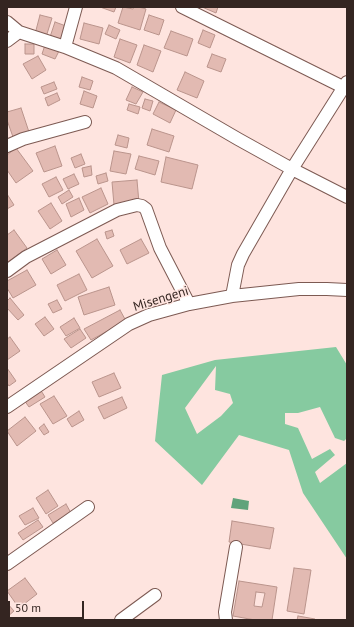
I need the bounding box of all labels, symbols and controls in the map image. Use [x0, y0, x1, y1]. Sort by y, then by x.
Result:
street label: Misengeni [131, 283, 191, 315]
scale bar [10, 593, 86, 619]
text: 50 m [15, 600, 41, 615]

